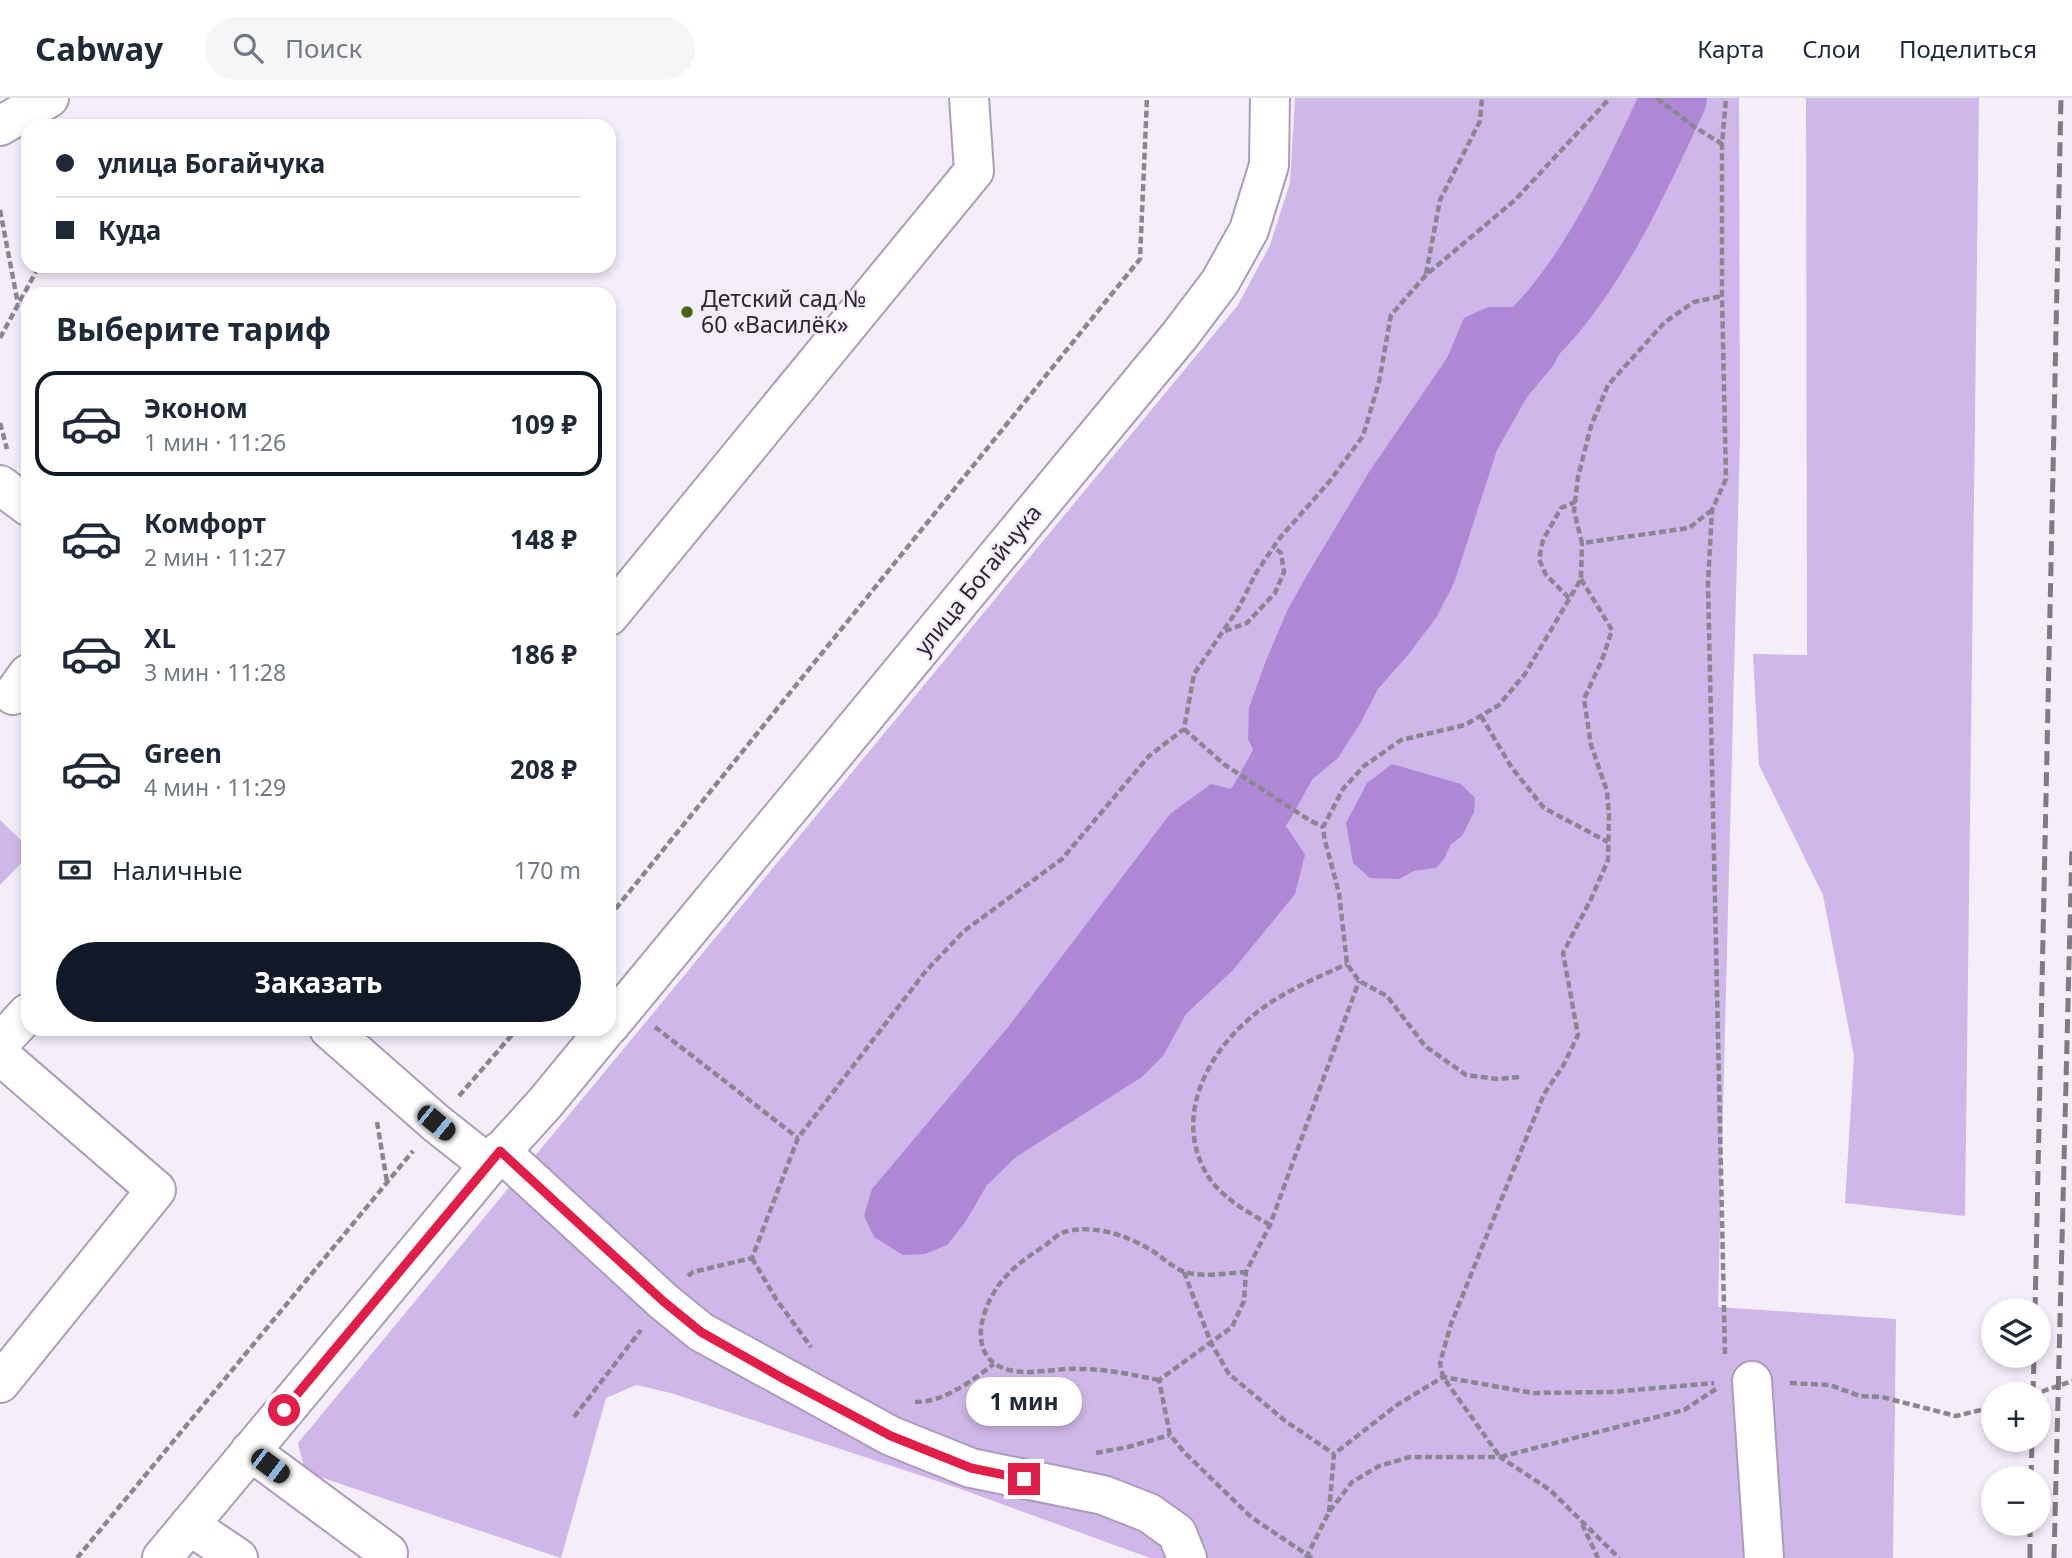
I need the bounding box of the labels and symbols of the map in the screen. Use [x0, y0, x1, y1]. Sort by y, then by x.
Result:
place label: Детский сад № 60 «Василёк» [701, 282, 866, 340]
marker: Детский сад № 60 «Василёк» [679, 304, 695, 320]
street label: улица Богайчука [906, 497, 1048, 662]
car [414, 1102, 459, 1144]
callout: 1 мин [966, 1378, 1082, 1426]
route start [268, 1394, 300, 1426]
car [247, 1445, 294, 1487]
route end [1008, 1463, 1040, 1495]

